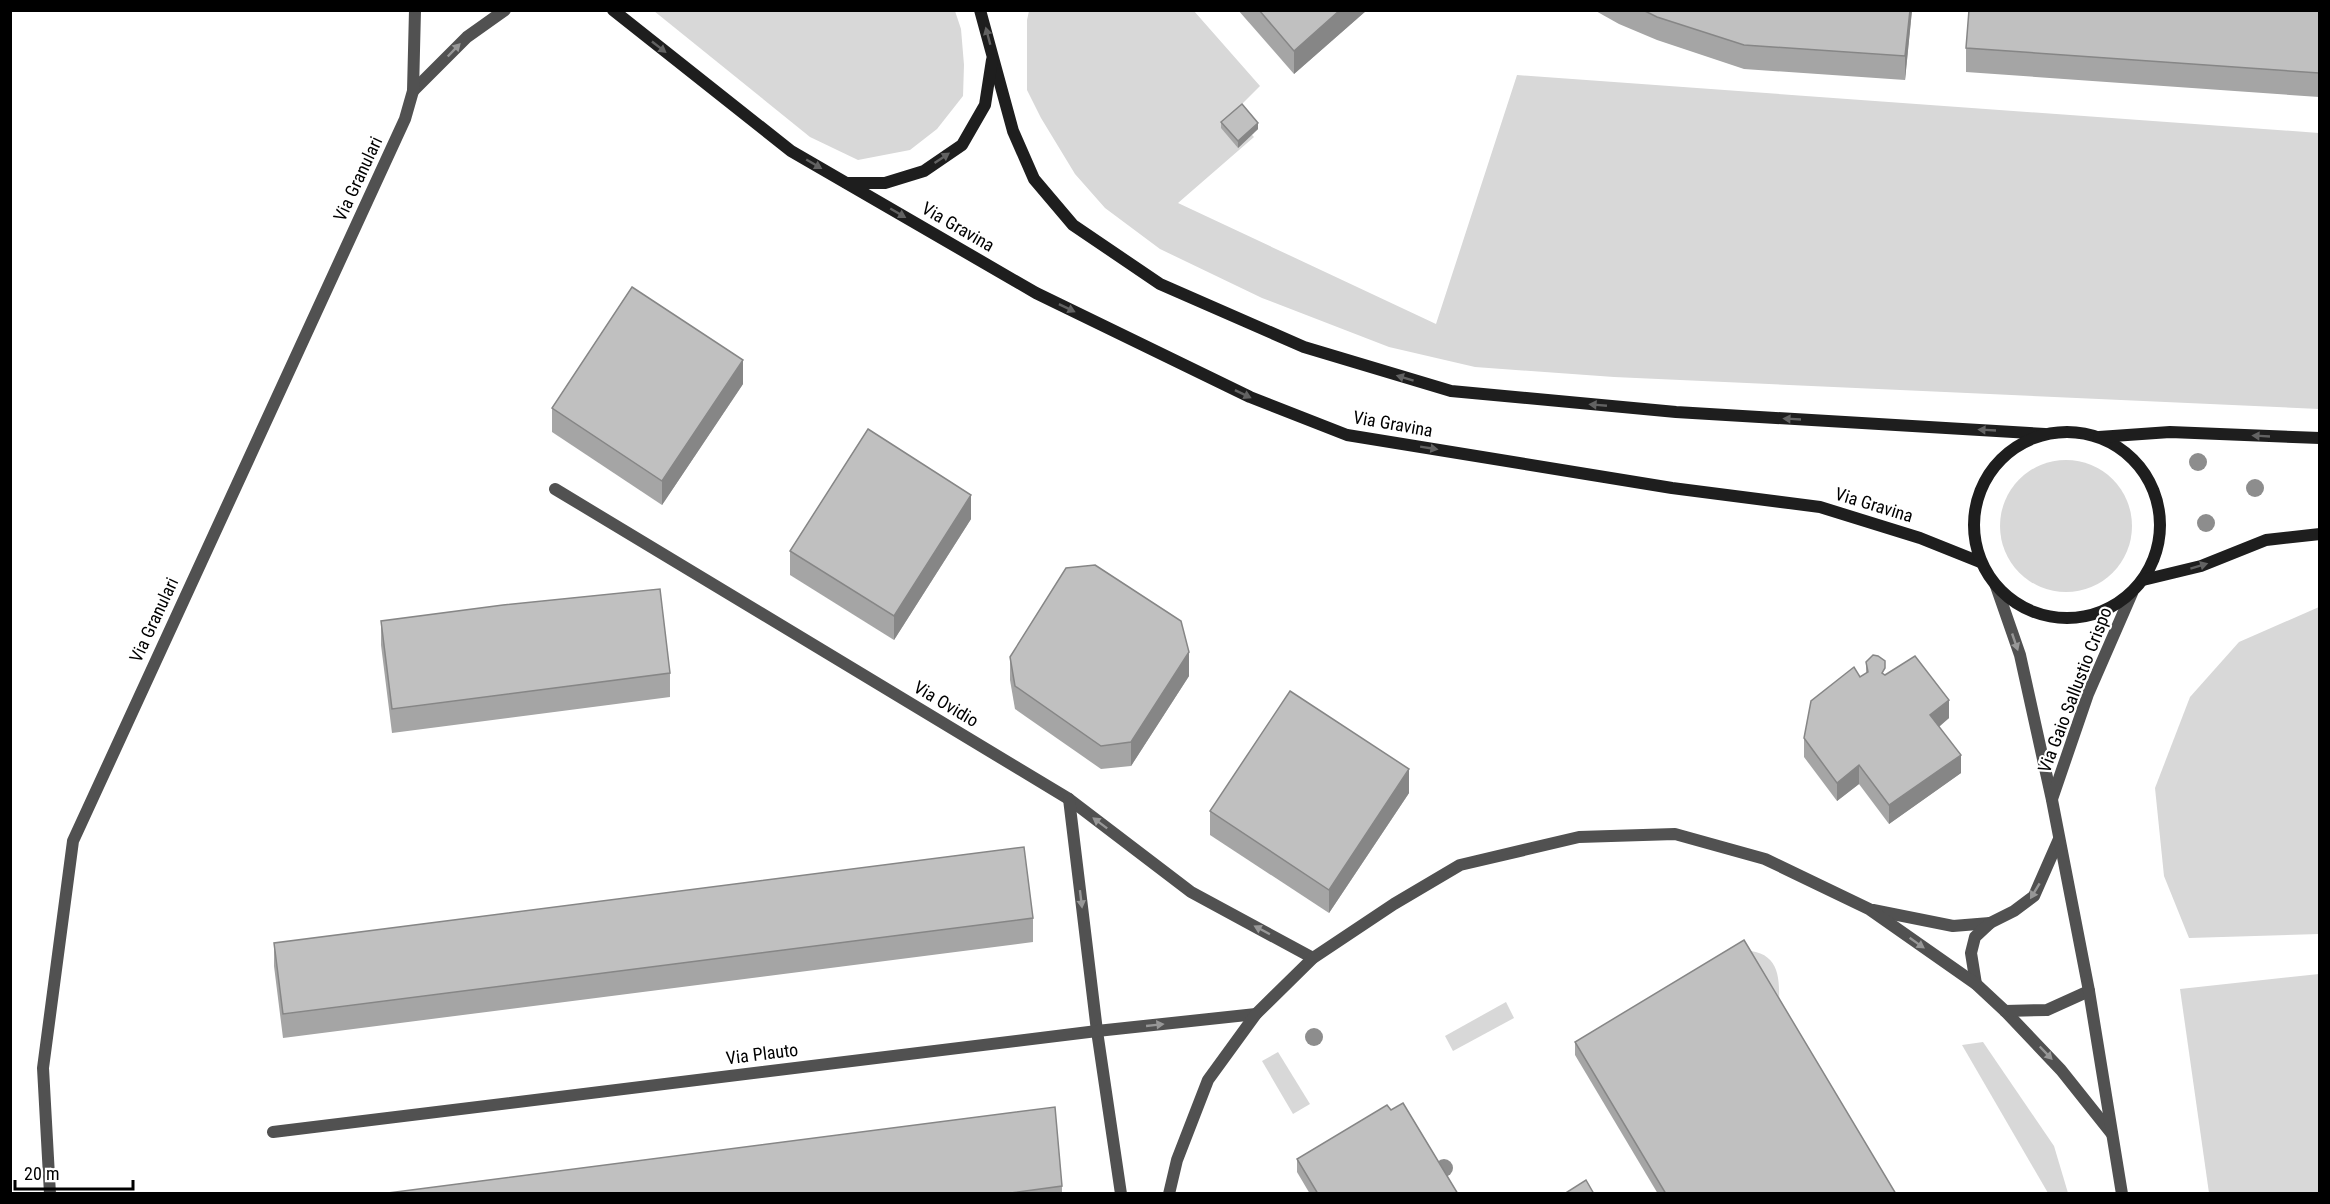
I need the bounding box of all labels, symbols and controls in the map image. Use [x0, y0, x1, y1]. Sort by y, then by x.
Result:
one-way arrow [982, 26, 992, 45]
one-way arrow [651, 40, 667, 53]
one-way arrow [447, 43, 461, 57]
street label: Via Granulari [329, 133, 386, 225]
one-way arrow [934, 153, 950, 164]
one-way arrow [806, 159, 822, 170]
street label: Via Gravina [918, 197, 998, 256]
one-way arrow [889, 207, 906, 217]
one-way arrow [1059, 304, 1076, 313]
one-way arrow [1396, 373, 1414, 382]
one-way arrow [1234, 389, 1251, 398]
one-way arrow [1588, 400, 1607, 410]
street label: Via Gravina [1352, 406, 1435, 441]
one-way arrow [1783, 415, 1802, 424]
one-way arrow [1977, 426, 1996, 435]
one-way arrow [2252, 431, 2271, 440]
one-way arrow [1419, 444, 1438, 453]
street label: Via Gravina [1833, 483, 1916, 526]
one-way arrow [2190, 561, 2208, 570]
street label: Via Granulari [125, 574, 182, 666]
street label: Via Gaio Sallustio Crispo [2033, 604, 2116, 775]
one-way arrow [2011, 633, 2020, 651]
street label: Via Ovidio [910, 676, 982, 731]
one-way arrow [1092, 817, 1107, 829]
one-way arrow [2030, 882, 2041, 899]
one-way arrow [1076, 890, 1086, 909]
one-way arrow [1253, 925, 1270, 935]
one-way arrow [1908, 937, 1924, 949]
one-way arrow [1146, 1020, 1165, 1030]
street label: Via Plauto [725, 1039, 799, 1068]
one-way arrow [2038, 1046, 2052, 1060]
scale bar [15, 1153, 134, 1191]
text: 20 m [24, 1163, 59, 1184]

